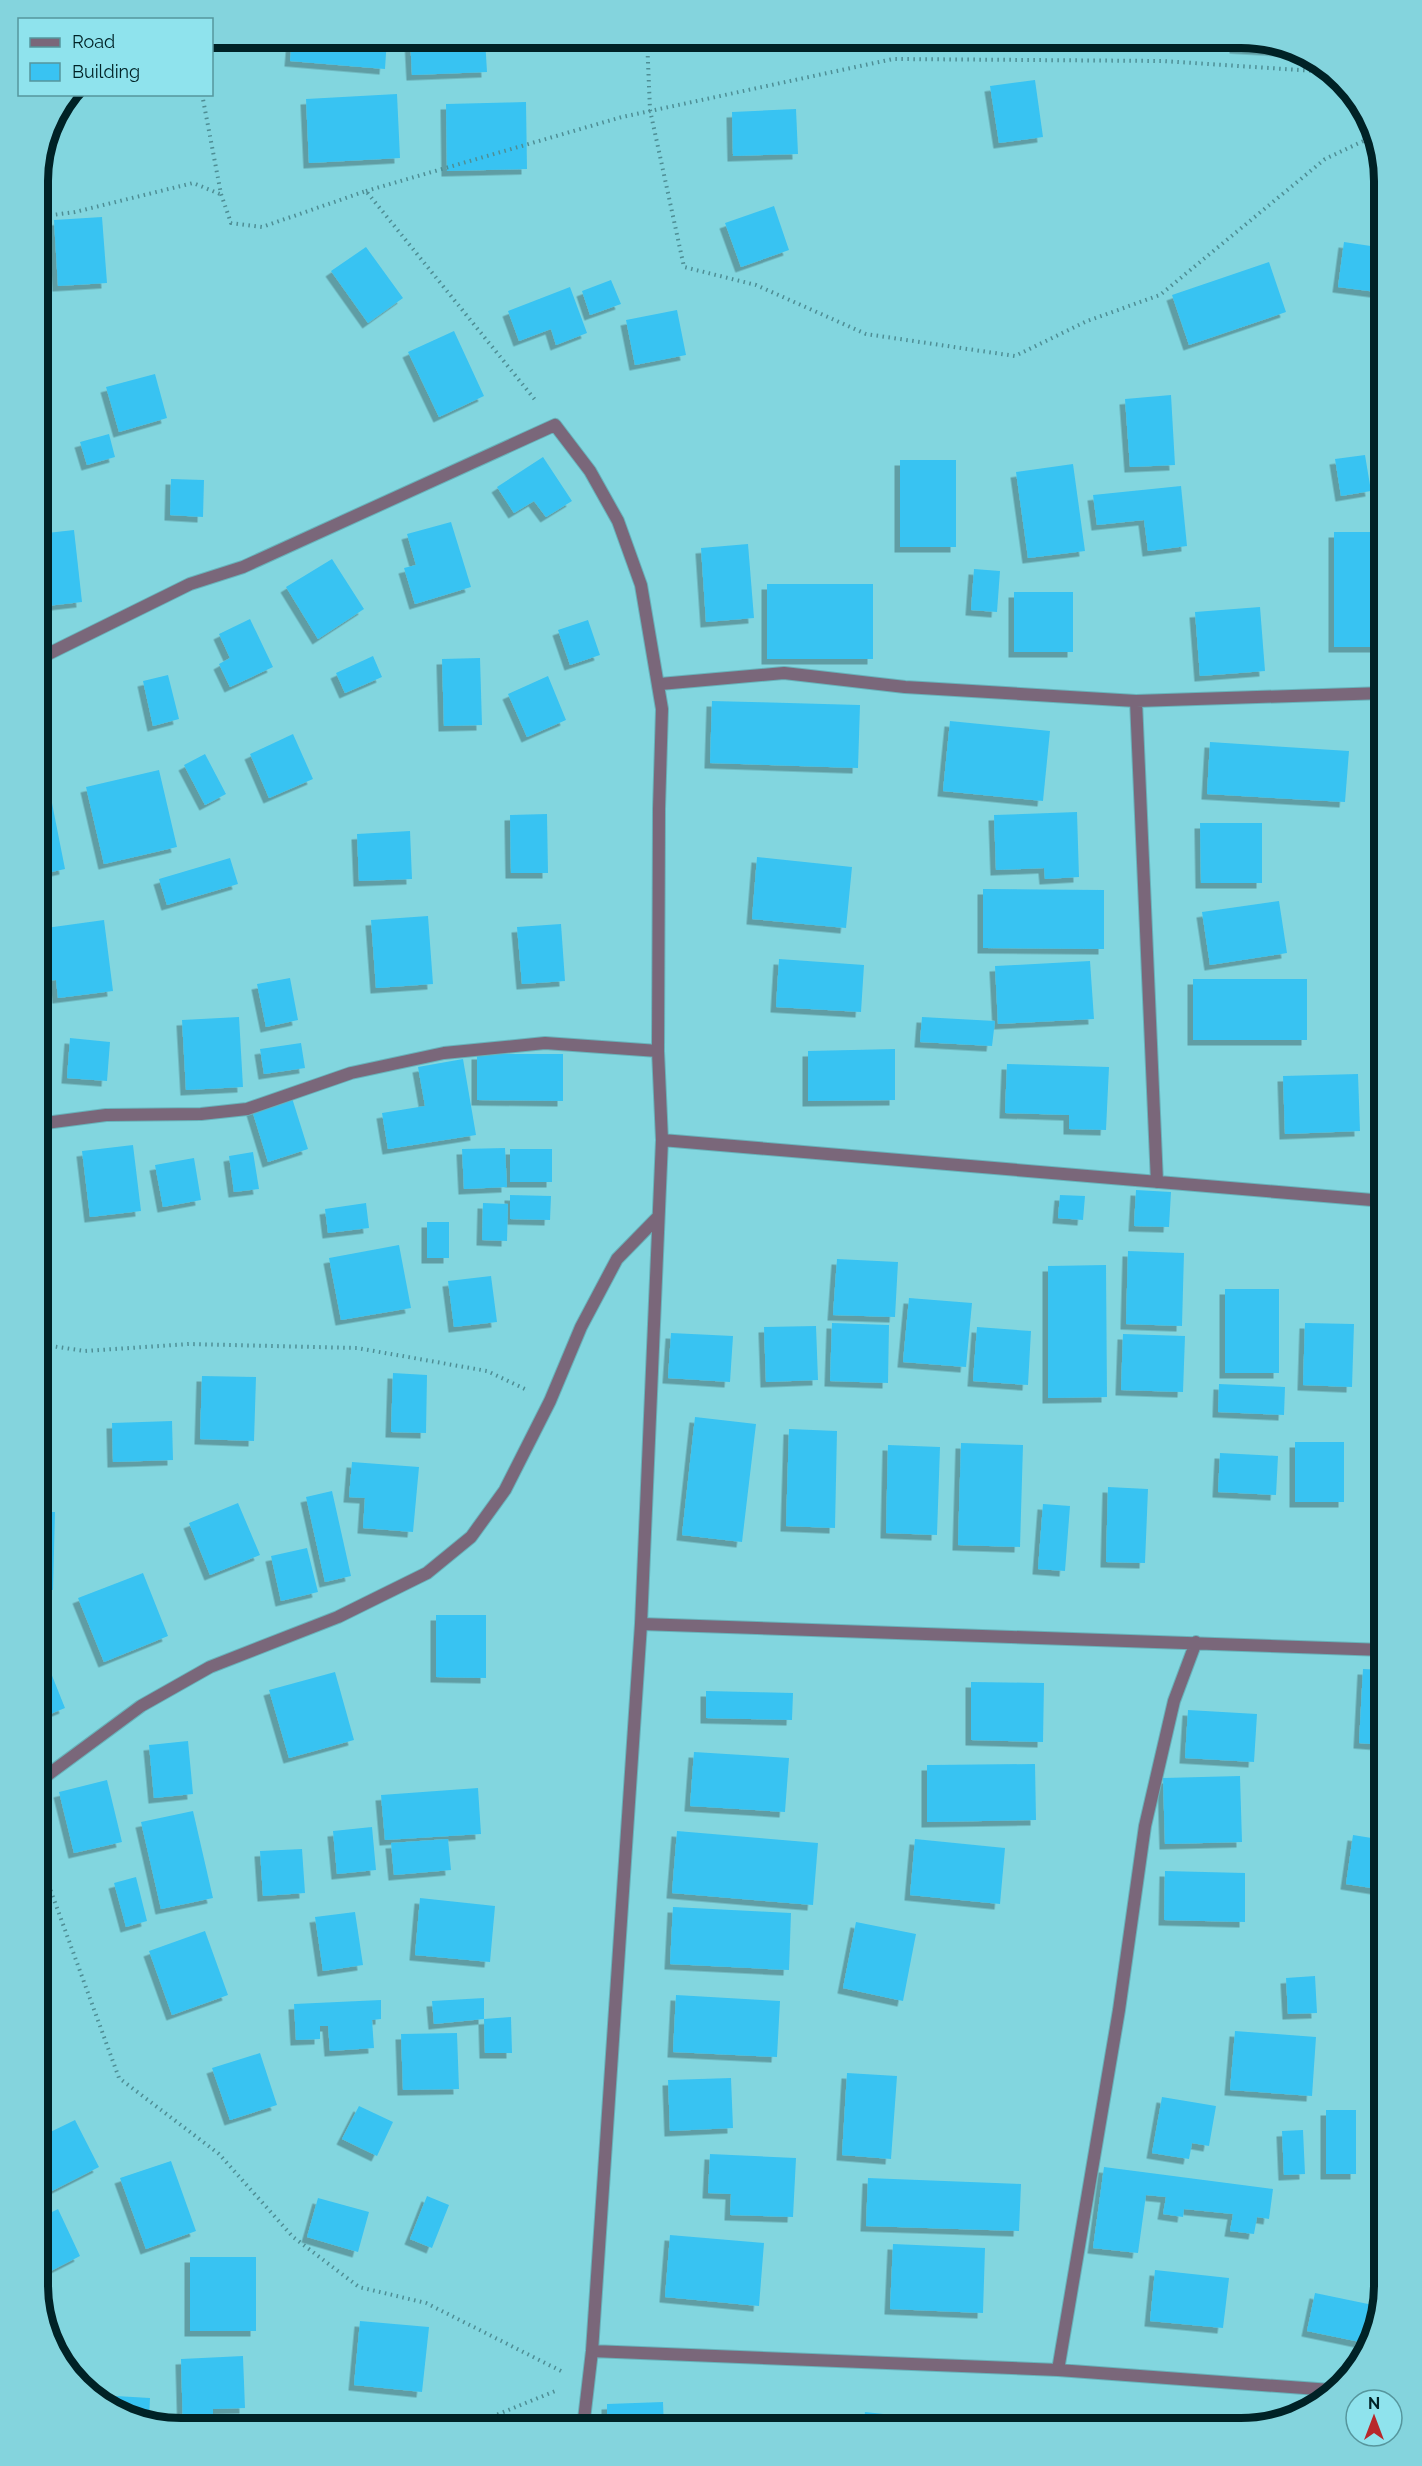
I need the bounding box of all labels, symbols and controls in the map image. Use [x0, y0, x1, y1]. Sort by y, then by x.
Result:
legend [18, 18, 213, 96]
text: Road [72, 31, 115, 52]
text: Building [72, 61, 140, 82]
north arrow [1344, 2388, 1404, 2448]
text: N [1368, 2394, 1380, 2413]

